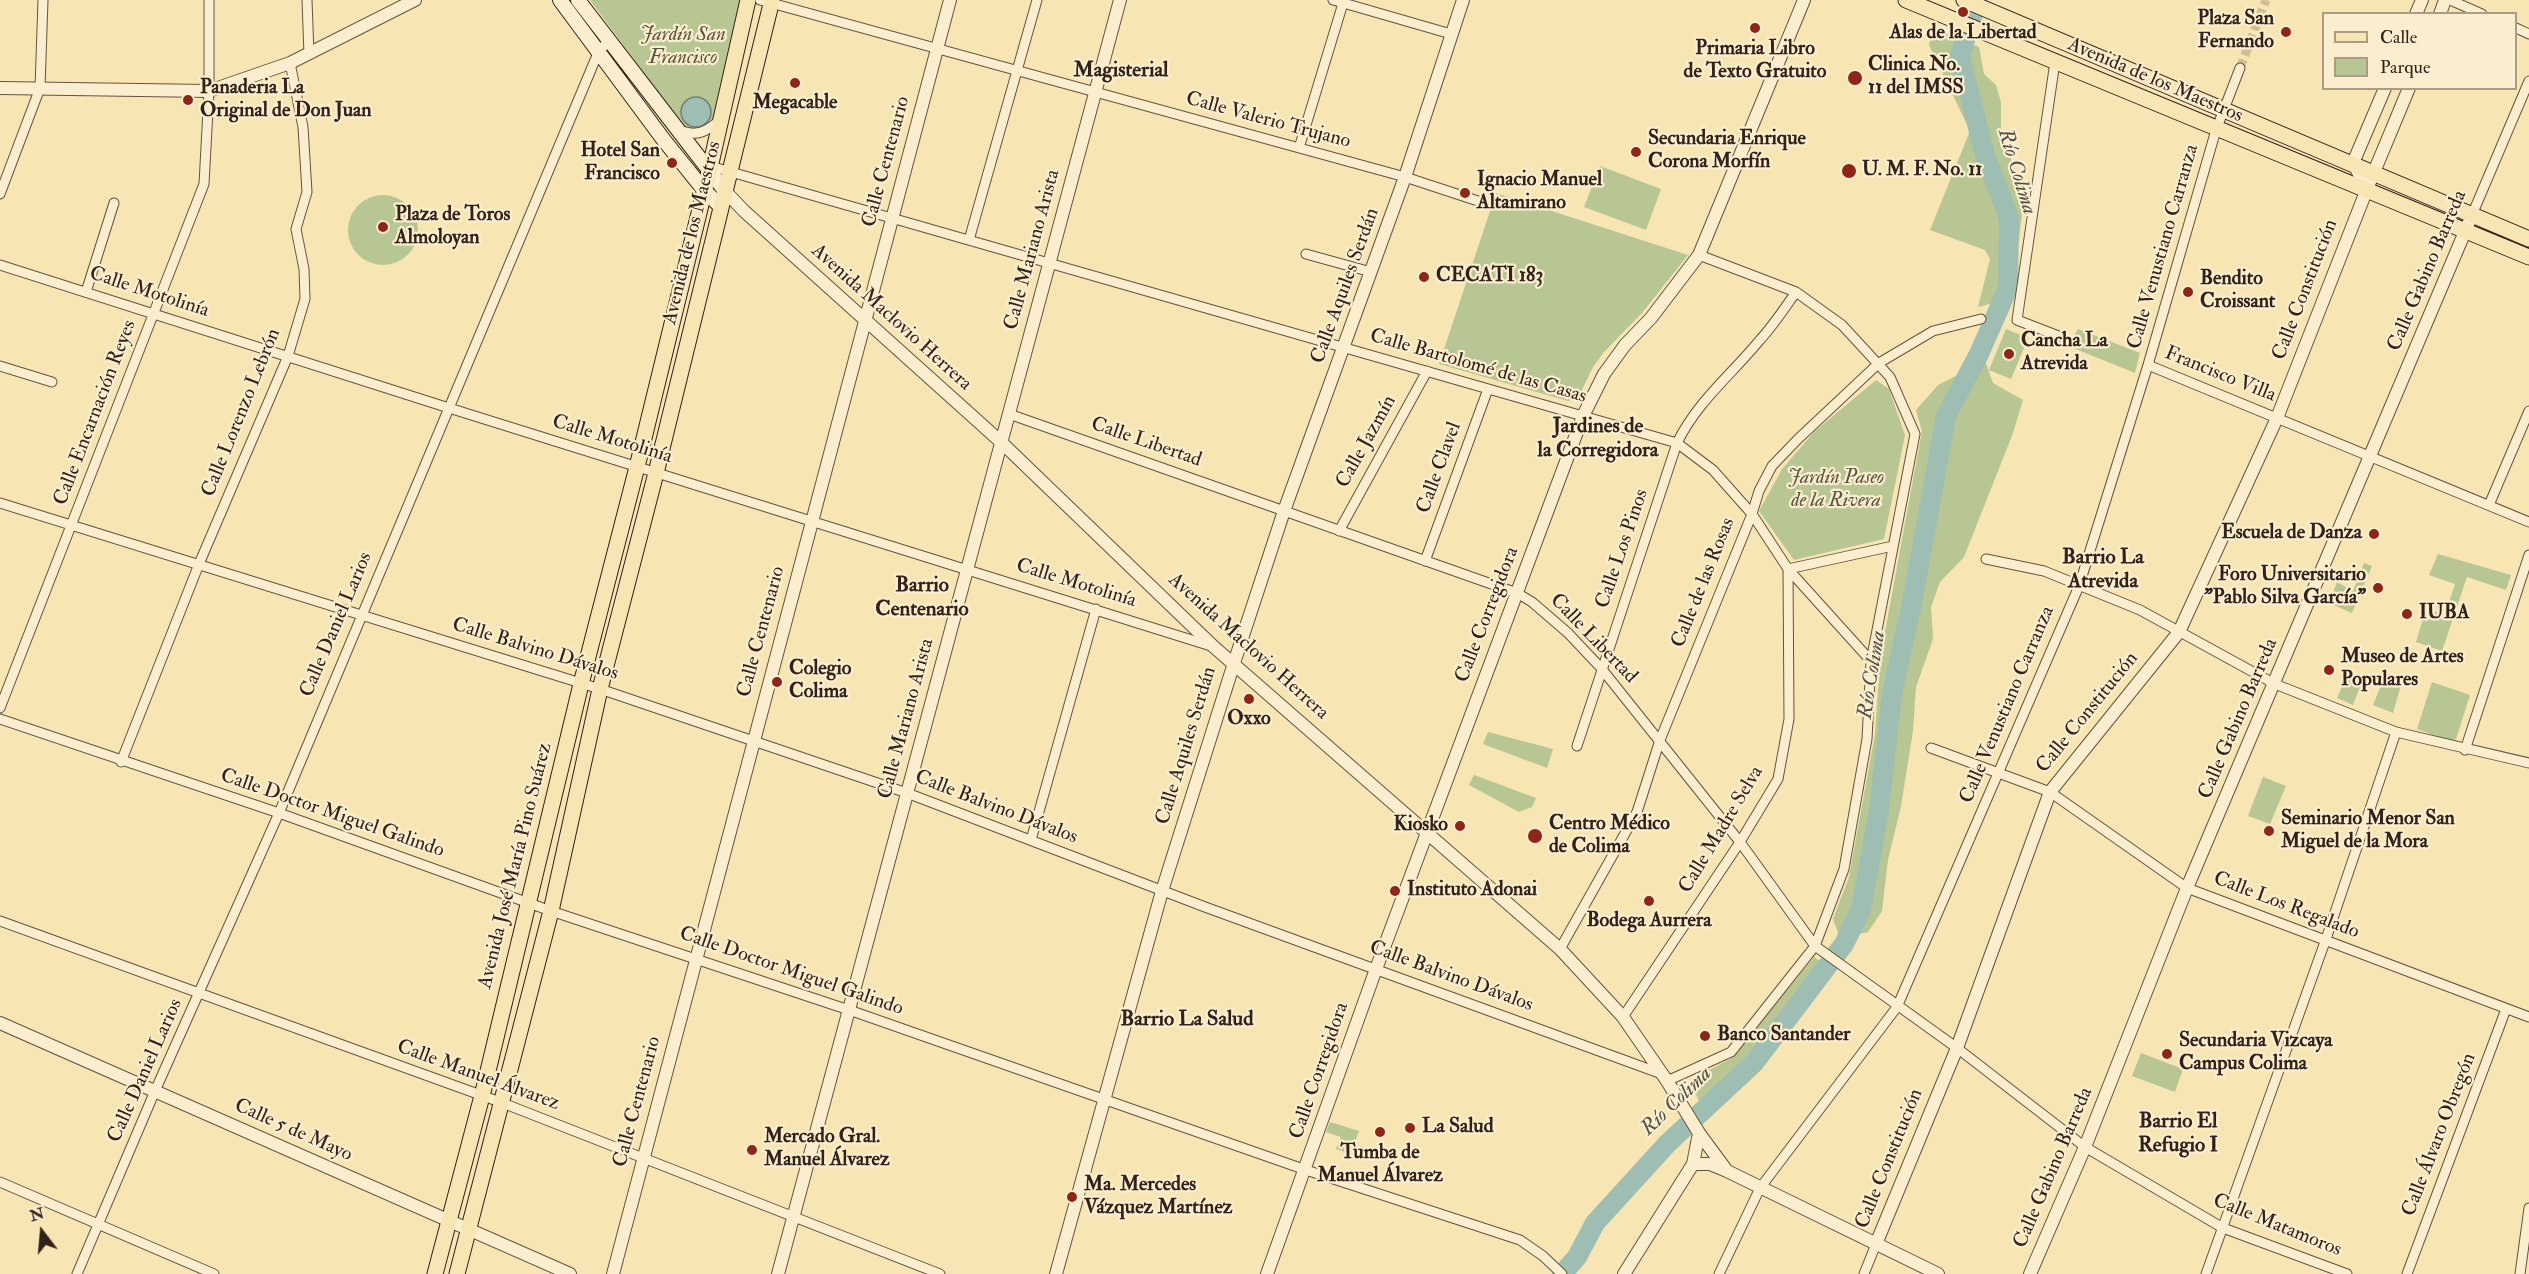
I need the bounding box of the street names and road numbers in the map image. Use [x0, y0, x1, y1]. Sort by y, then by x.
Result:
street label: Avenida de los Maestros [2064, 33, 2246, 129]
street label: Calle Valerio Trujano [1183, 87, 1353, 155]
street label: Calle Centenario [858, 94, 916, 230]
street label: Avenida de los Maestros [659, 139, 727, 327]
street label: Calle Venustiano Carranza [2123, 142, 2205, 352]
street label: Calle Mariano Arista [1000, 167, 1066, 333]
street label: Calle Gabino Barreda [2383, 187, 2473, 355]
street label: Calle Aquiles Serdán [1307, 205, 1385, 367]
street label: Calle Constitución [2268, 216, 2344, 364]
street label: Avenida Maclovio Herrera [806, 240, 976, 396]
street label: Calle Motolinía [86, 262, 212, 324]
street label: Calle Encarnación Reyes [50, 317, 142, 509]
street label: Calle Lorenzo Lebrón [197, 325, 287, 501]
street label: Calle Bartolomé de las Casas [1367, 325, 1589, 409]
street label: Francisco Villa [2161, 342, 2279, 408]
street label: Calle Jazmín [1332, 391, 1402, 493]
street label: Calle Motolinía [549, 410, 675, 470]
street label: Calle Libertad [1088, 413, 1204, 473]
street label: Calle Clavel [1412, 419, 1468, 517]
street label: Calle Los Pinos [1591, 486, 1655, 612]
street label: Calle de las Rosas [1667, 515, 1741, 651]
street label: Calle Corregidora [1451, 544, 1525, 686]
street label: Calle Daniel Larios [296, 549, 378, 701]
street label: Calle Motolinía [1013, 554, 1139, 614]
street label: Calle Centenario [733, 564, 791, 700]
street label: Avenida Maclovio Herrera [1163, 569, 1333, 725]
street label: Calle Libertad [1544, 589, 1642, 689]
street label: Calle Venustiano Carranza [1956, 603, 2060, 807]
street label: Calle Balvino Dávalos [449, 613, 621, 687]
street label: Calle Gabino Barreda [2194, 635, 2284, 803]
street label: Calle Mariano Arista [874, 636, 940, 802]
street label: Calle Constitución [2032, 648, 2144, 778]
street label: Calle Aquiles Serdán [1152, 664, 1222, 828]
street label: Avenida José María Pino Suárez [474, 741, 558, 991]
street label: Calle Madre Selva [1675, 762, 1769, 898]
street label: Calle Doctor Miguel Galindo [217, 764, 447, 864]
street label: Calle Balvino Dávalos [911, 766, 1081, 850]
street label: Calle Los Regalado [2210, 867, 2362, 945]
street label: Calle Doctor Miguel Galindo [676, 922, 906, 1022]
street label: Calle Balvino Dávalos [1366, 936, 1536, 1018]
street label: Calle Daniel Larios [103, 995, 189, 1147]
street label: Calle Corregidora [1285, 999, 1355, 1143]
street label: Calle Centenario [609, 1034, 667, 1170]
street label: Calle Manuel Álvarez [393, 1035, 563, 1117]
street label: Calle Álvaro Obregón [2398, 1050, 2482, 1220]
street label: Calle Gabino Barreda [2009, 1084, 2099, 1252]
street label: Calle Constitución [1851, 1086, 1929, 1232]
street label: Calle 5 de Mayo [230, 1094, 356, 1168]
street label: Calle Matamoros [2209, 1189, 2345, 1263]

